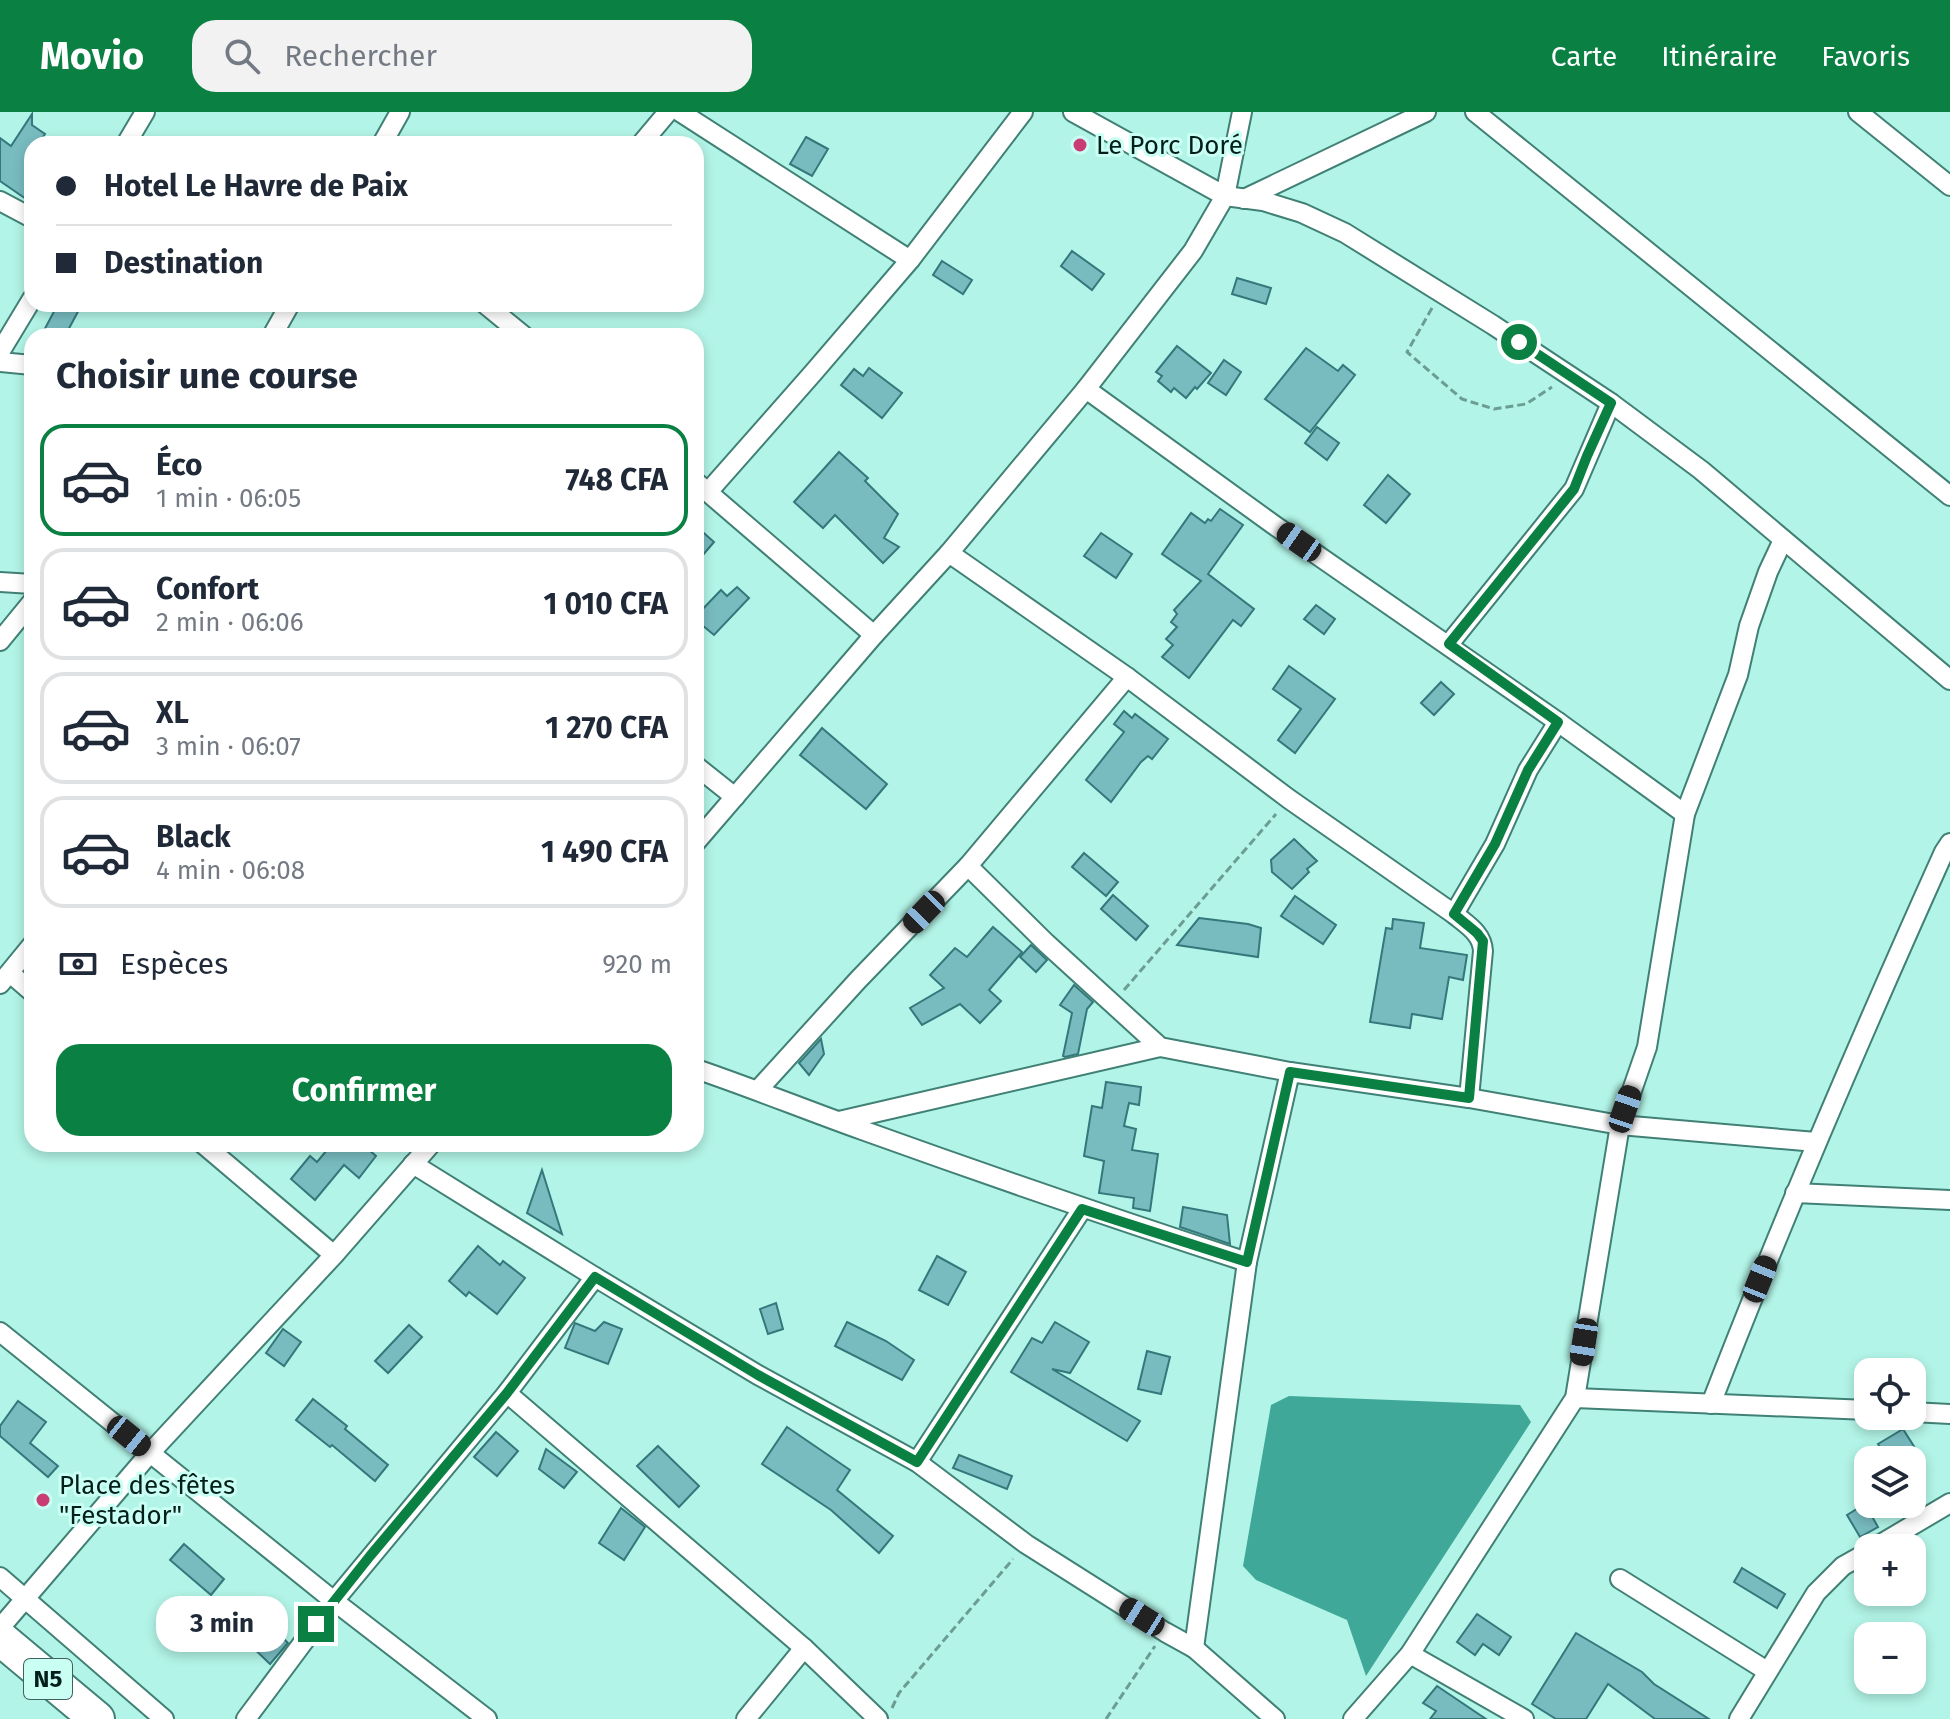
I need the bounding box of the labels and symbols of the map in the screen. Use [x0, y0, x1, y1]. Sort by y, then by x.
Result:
place label: Le Porc Doré [1096, 130, 1243, 161]
marker: Le Porc Doré [1071, 136, 1089, 154]
route start [1501, 324, 1537, 360]
car [1272, 518, 1326, 566]
car [899, 886, 949, 938]
car [1606, 1082, 1644, 1136]
car [1740, 1252, 1780, 1306]
car [1568, 1316, 1600, 1368]
car [103, 1412, 155, 1460]
place label: Place des fêtes "Festador" [59, 1470, 235, 1531]
marker: Place des fêtes "Festador" [34, 1491, 52, 1509]
car [1115, 1594, 1169, 1640]
callout: 3 min [156, 1596, 288, 1652]
route end [298, 1606, 334, 1642]
road number: N5 [24, 1659, 72, 1699]

